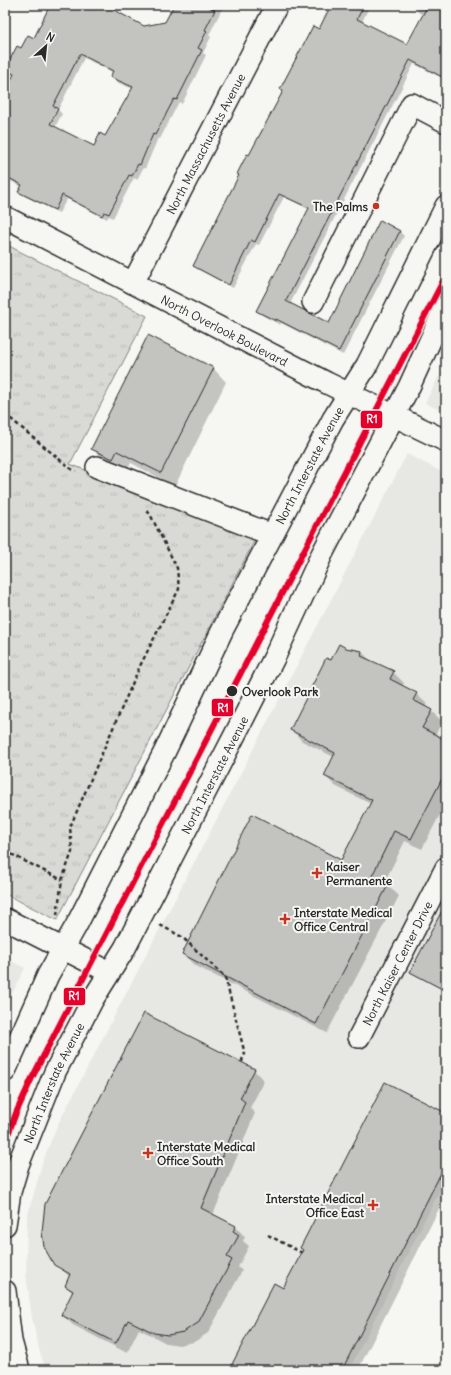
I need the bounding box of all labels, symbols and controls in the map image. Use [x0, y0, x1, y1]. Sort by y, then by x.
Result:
north arrow [26, 26, 66, 66]
text: N [44, 29, 57, 45]
street label: North Massachusetts Avenue [163, 71, 248, 217]
place label: The Palms [313, 199, 369, 214]
marker: The Palms [371, 201, 381, 211]
street label: North Overlook Boulevard [159, 291, 290, 369]
street label: North Interstate Avenue [272, 404, 346, 527]
line badge: R1 [360, 410, 383, 429]
text: R1 [366, 412, 378, 426]
marker: Overlook Park [225, 684, 239, 698]
place label: Overlook Park [242, 684, 318, 699]
line badge: R1 [211, 698, 234, 717]
text: R1 [217, 701, 229, 715]
street label: North Interstate Avenue [178, 713, 251, 836]
place label: Kaiser Permanente [326, 859, 393, 888]
marker: Kaiser Permanente [311, 867, 323, 879]
street label: North Kaiser Center Drive [359, 899, 435, 1028]
place label: Interstate Medical Office Central [294, 905, 393, 934]
marker: Interstate Medical Office Central [279, 913, 291, 925]
line badge: R1 [63, 987, 86, 1006]
text: R1 [68, 989, 80, 1003]
street label: North Interstate Avenue [20, 1020, 87, 1145]
place label: Interstate Medical Office South [157, 1139, 256, 1168]
marker: Interstate Medical Office South [142, 1147, 154, 1159]
place label: Interstate Medical Office East [266, 1191, 365, 1220]
marker: Interstate Medical Office East [367, 1199, 379, 1211]

